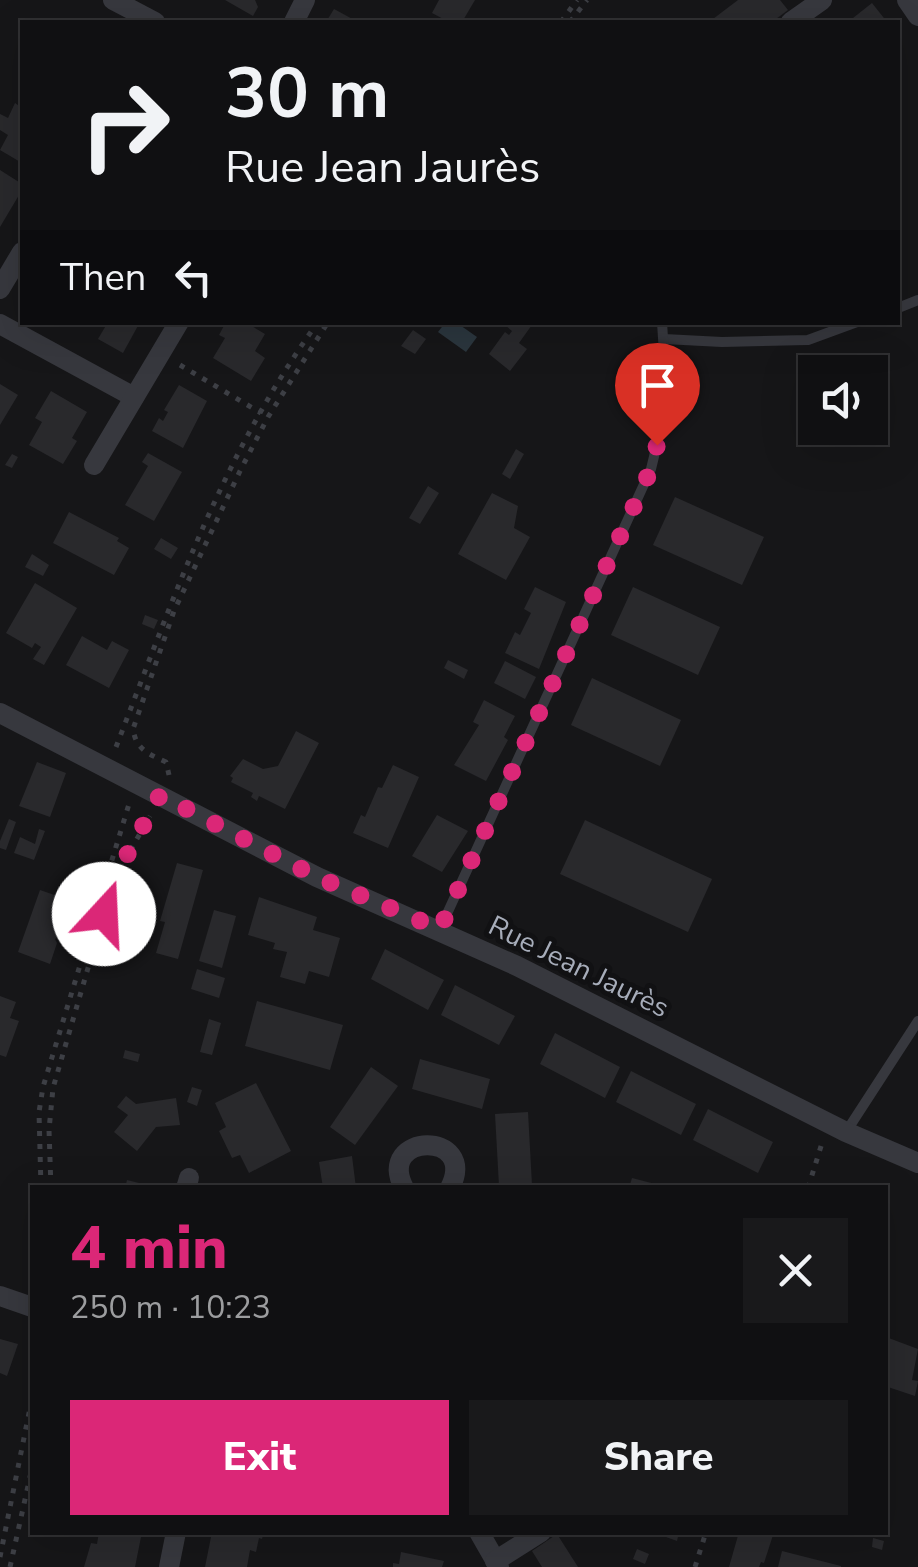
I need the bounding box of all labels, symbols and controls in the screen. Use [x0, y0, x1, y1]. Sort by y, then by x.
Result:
text: 30 m [225, 46, 389, 142]
icon: right [60, 60, 190, 190]
text: Rue Jean Jaurès [225, 137, 540, 198]
icon: left [166, 250, 221, 305]
text: Then [60, 252, 146, 303]
pin [615, 343, 700, 446]
map controls [798, 355, 888, 445]
button: sound [798, 355, 888, 445]
icon: arrive [630, 358, 685, 413]
position arrow [52, 862, 156, 966]
street label: Rue Jean Jaurès [482, 907, 675, 1027]
text: 4 min [70, 1207, 228, 1289]
button: close [743, 1218, 848, 1323]
text: 250 m · 10:23 [70, 1286, 271, 1329]
button: Exit [70, 1400, 449, 1515]
button: Share [469, 1400, 848, 1515]

